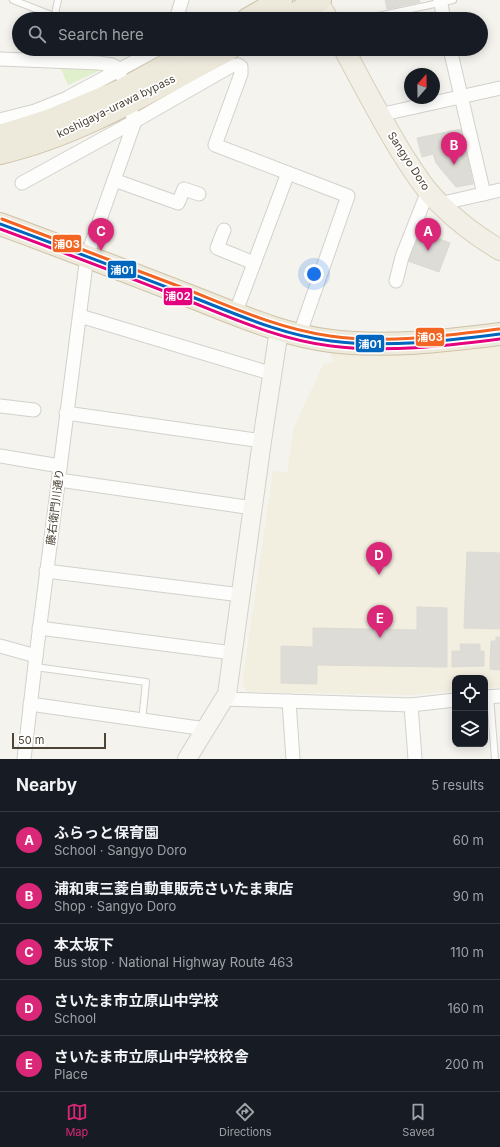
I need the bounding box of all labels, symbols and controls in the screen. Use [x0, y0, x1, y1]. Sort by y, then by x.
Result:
search box [12, 12, 488, 56]
icon: search [26, 23, 48, 45]
text: Search here [58, 25, 144, 44]
north arrow [404, 68, 440, 104]
street label: koshigaya-urawa bypass [55, 71, 178, 141]
street label: Sangyo Doro [385, 129, 433, 193]
pin: B [441, 132, 467, 165]
pin: C [88, 218, 114, 251]
pin: A [415, 218, 441, 251]
line badge: 浦03 [52, 234, 82, 253]
text: 浦03 [54, 237, 80, 251]
line badge: 浦01 [107, 260, 137, 279]
text: 浦01 [110, 263, 134, 277]
your location [304, 264, 324, 284]
line badge: 浦02 [163, 287, 193, 306]
text: 浦02 [165, 289, 191, 303]
line badge: 浦03 [415, 327, 445, 347]
text: 浦03 [417, 330, 443, 344]
line badge: 浦01 [355, 334, 385, 353]
text: 浦01 [358, 337, 382, 351]
street label: 藤右衛門川通り [43, 468, 67, 546]
pin: D [366, 542, 392, 575]
pin: E [367, 605, 393, 638]
map controls [452, 675, 488, 747]
button: locate [452, 675, 488, 711]
button: layers [452, 711, 488, 747]
scale bar [12, 731, 106, 750]
text: 50 m [18, 733, 44, 747]
text: Nearby [16, 775, 77, 795]
text: 5 results [431, 777, 484, 793]
text: ふらっと保育園 [54, 823, 159, 842]
text: A [24, 832, 34, 848]
text: 60 m [453, 832, 484, 848]
text: School · Sangyo Doro [54, 842, 187, 858]
text: 浦和東三菱自動車販売さいたま東店 [54, 879, 294, 898]
text: B [25, 888, 33, 904]
text: 90 m [453, 888, 484, 904]
text: Shop · Sangyo Doro [54, 898, 176, 914]
text: 本太坂下 [54, 935, 114, 954]
text: C [24, 944, 34, 960]
text: 110 m [450, 944, 484, 960]
text: Bus stop · National Highway Route 463 [54, 954, 293, 970]
text: さいたま市立原山中学校 [54, 991, 219, 1010]
text: D [24, 1000, 34, 1016]
text: 160 m [447, 1000, 484, 1016]
text: School [54, 1010, 96, 1026]
text: さいたま市立原山中学校校舎 [54, 1047, 249, 1066]
text: E [25, 1056, 33, 1072]
text: 200 m [445, 1056, 484, 1072]
text: Place [54, 1066, 88, 1082]
tab: Map [65, 1101, 88, 1139]
tab: Directions [219, 1101, 272, 1139]
tab: Saved [402, 1101, 435, 1139]

